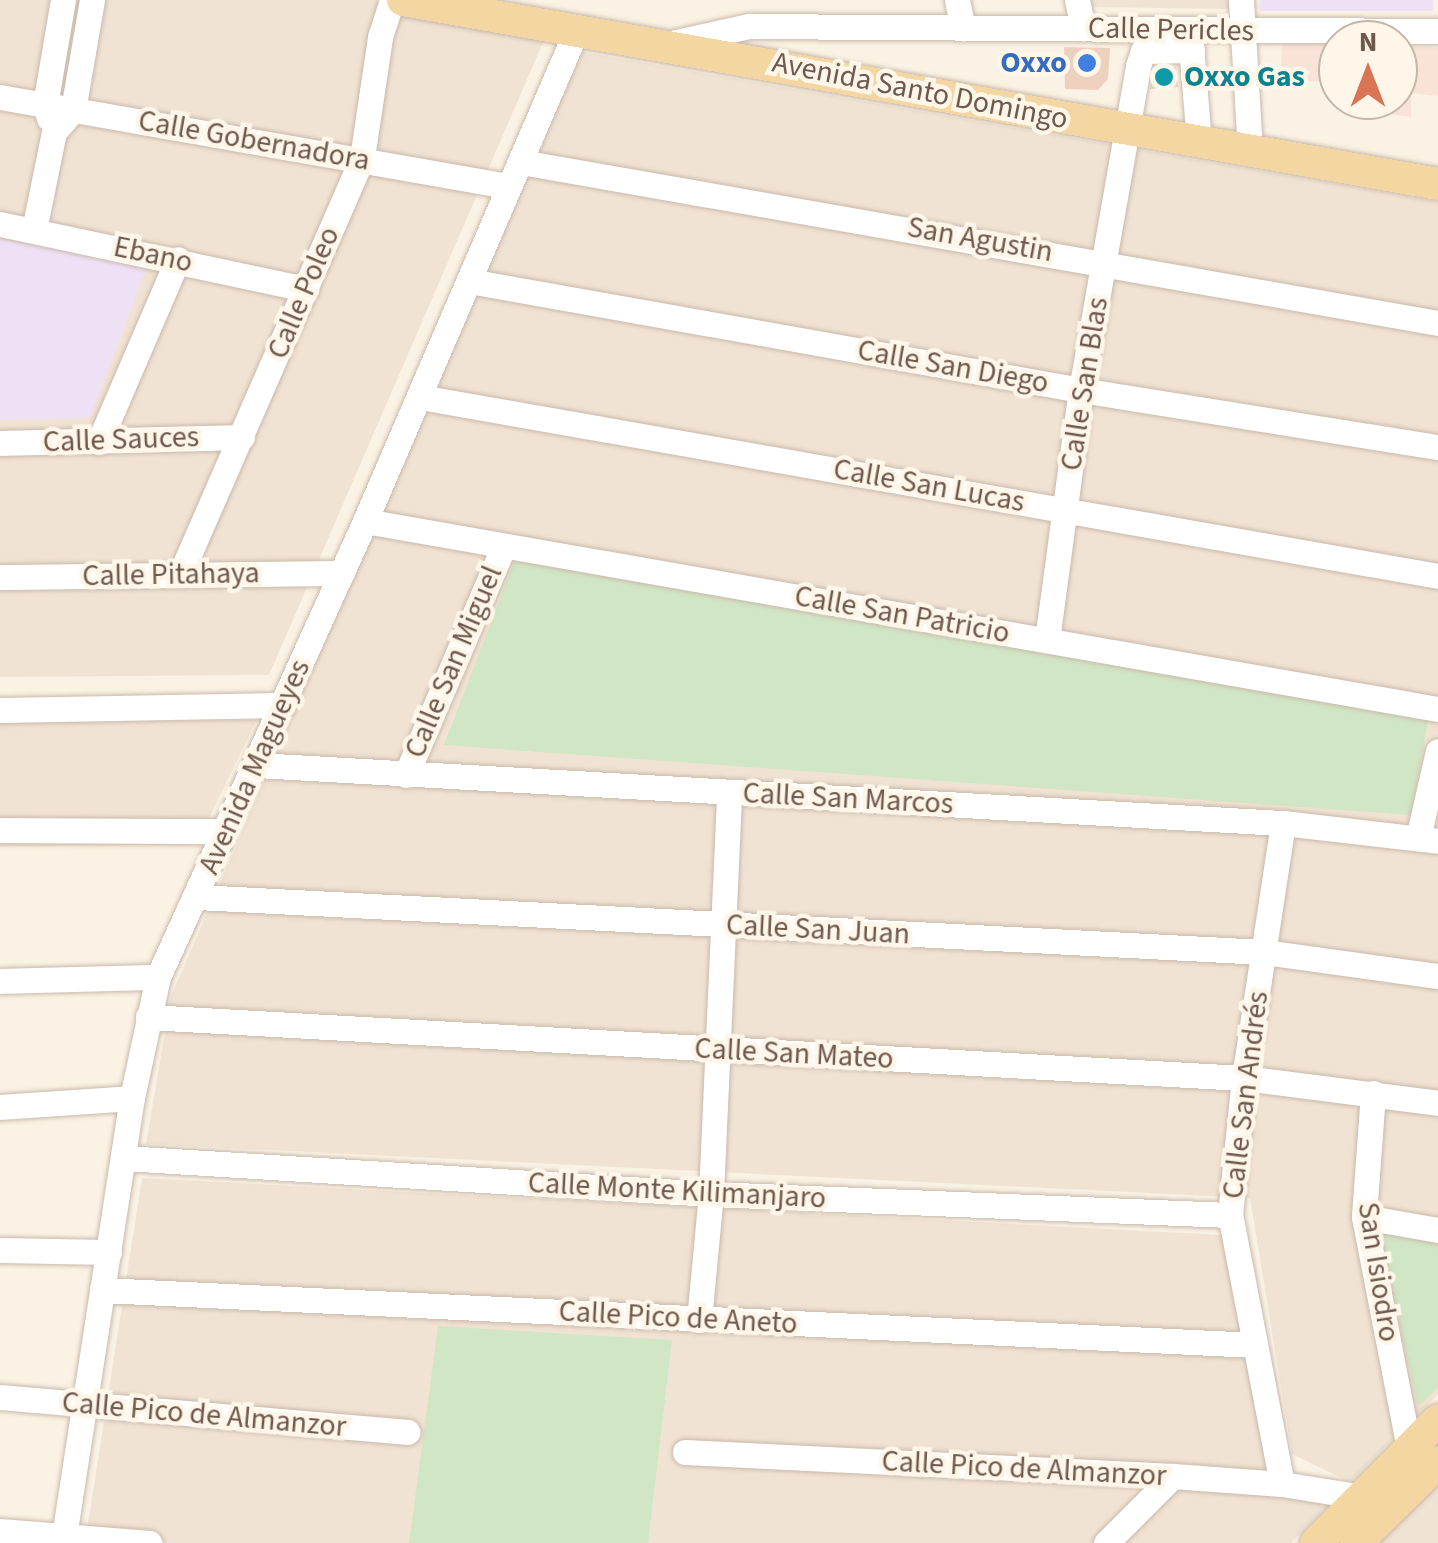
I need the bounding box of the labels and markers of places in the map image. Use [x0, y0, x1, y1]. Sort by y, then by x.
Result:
place label: Oxxo [1000, 45, 1067, 81]
marker: Oxxo [1076, 52, 1098, 74]
place label: Oxxo Gas [1184, 59, 1305, 95]
marker: Oxxo Gas [1153, 66, 1175, 88]

